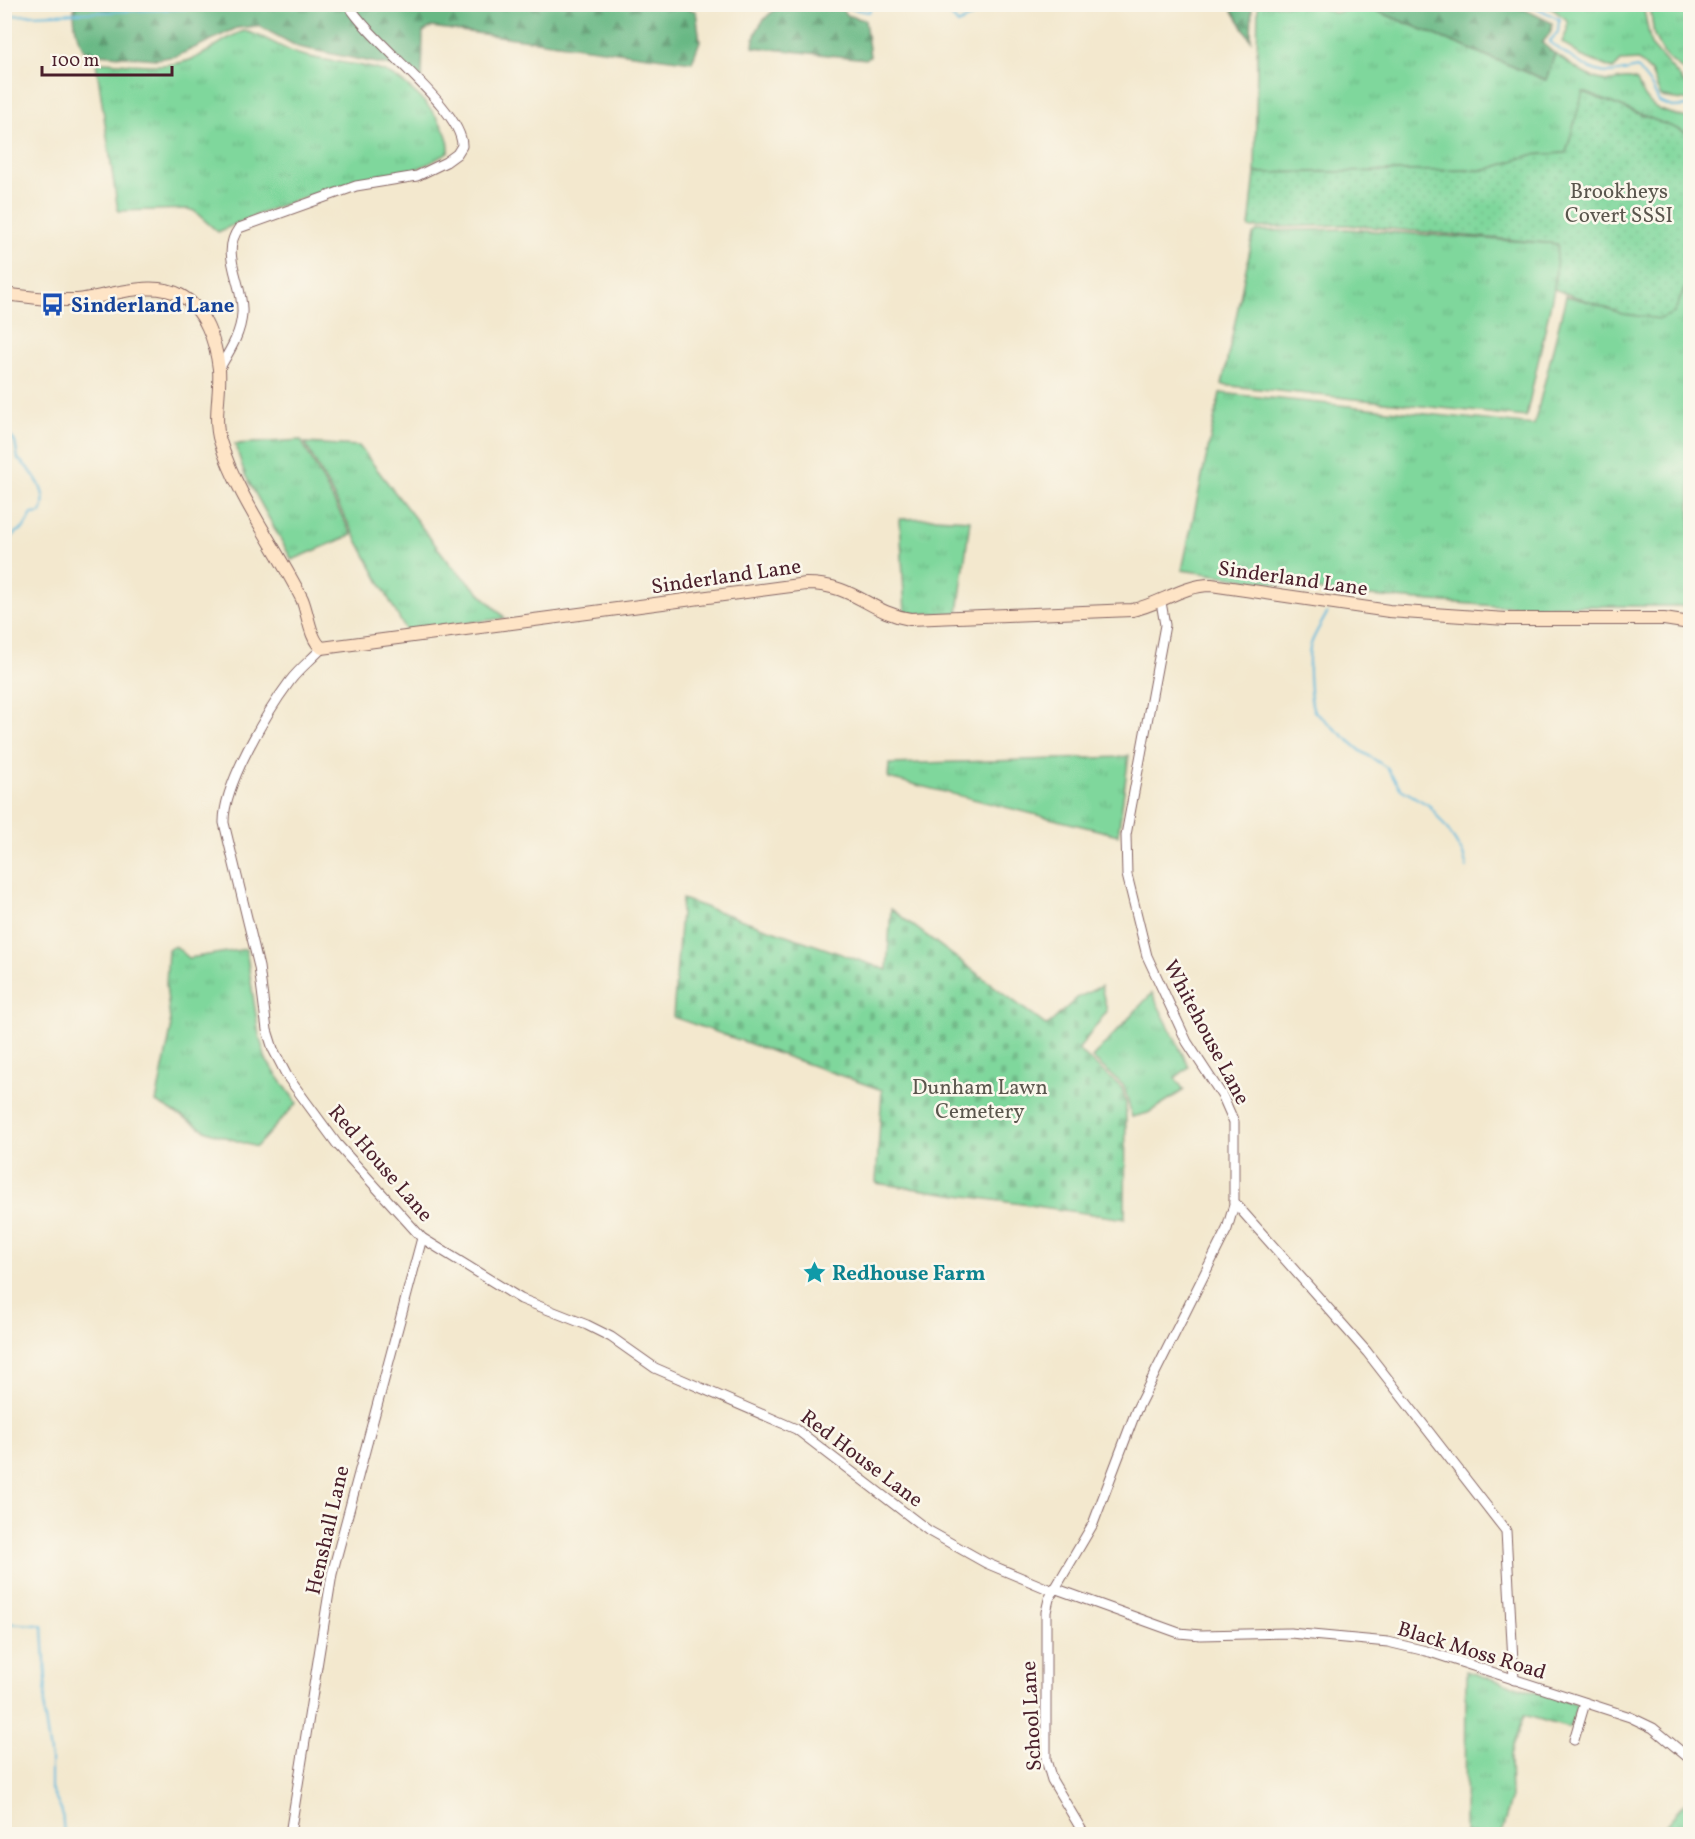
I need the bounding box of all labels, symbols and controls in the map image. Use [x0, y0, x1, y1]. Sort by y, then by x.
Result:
scale bar [42, 39, 172, 77]
text: 100 m [51, 49, 100, 74]
park label: Brookheys Covert SSSI [1565, 178, 1673, 231]
bus stop icon: Sinderland Lane [40, 292, 66, 318]
place label: Sinderland Lane [71, 292, 235, 321]
street label: Sinderland Lane [649, 553, 803, 602]
street label: Sinderland Lane [1216, 555, 1370, 604]
street label: Whitehouse Lane [1155, 955, 1256, 1110]
park label: Dunham Lawn Cemetery [912, 1074, 1048, 1127]
street label: Red House Lane [321, 1099, 439, 1229]
place icon: Redhouse Farm [801, 1260, 827, 1286]
place label: Redhouse Farm [832, 1260, 986, 1289]
street label: Red House Lane [794, 1403, 928, 1515]
street label: Henshall Lane [300, 1463, 357, 1598]
street label: Black Moss Road [1394, 1615, 1550, 1688]
street label: School Lane [1015, 1660, 1050, 1772]

